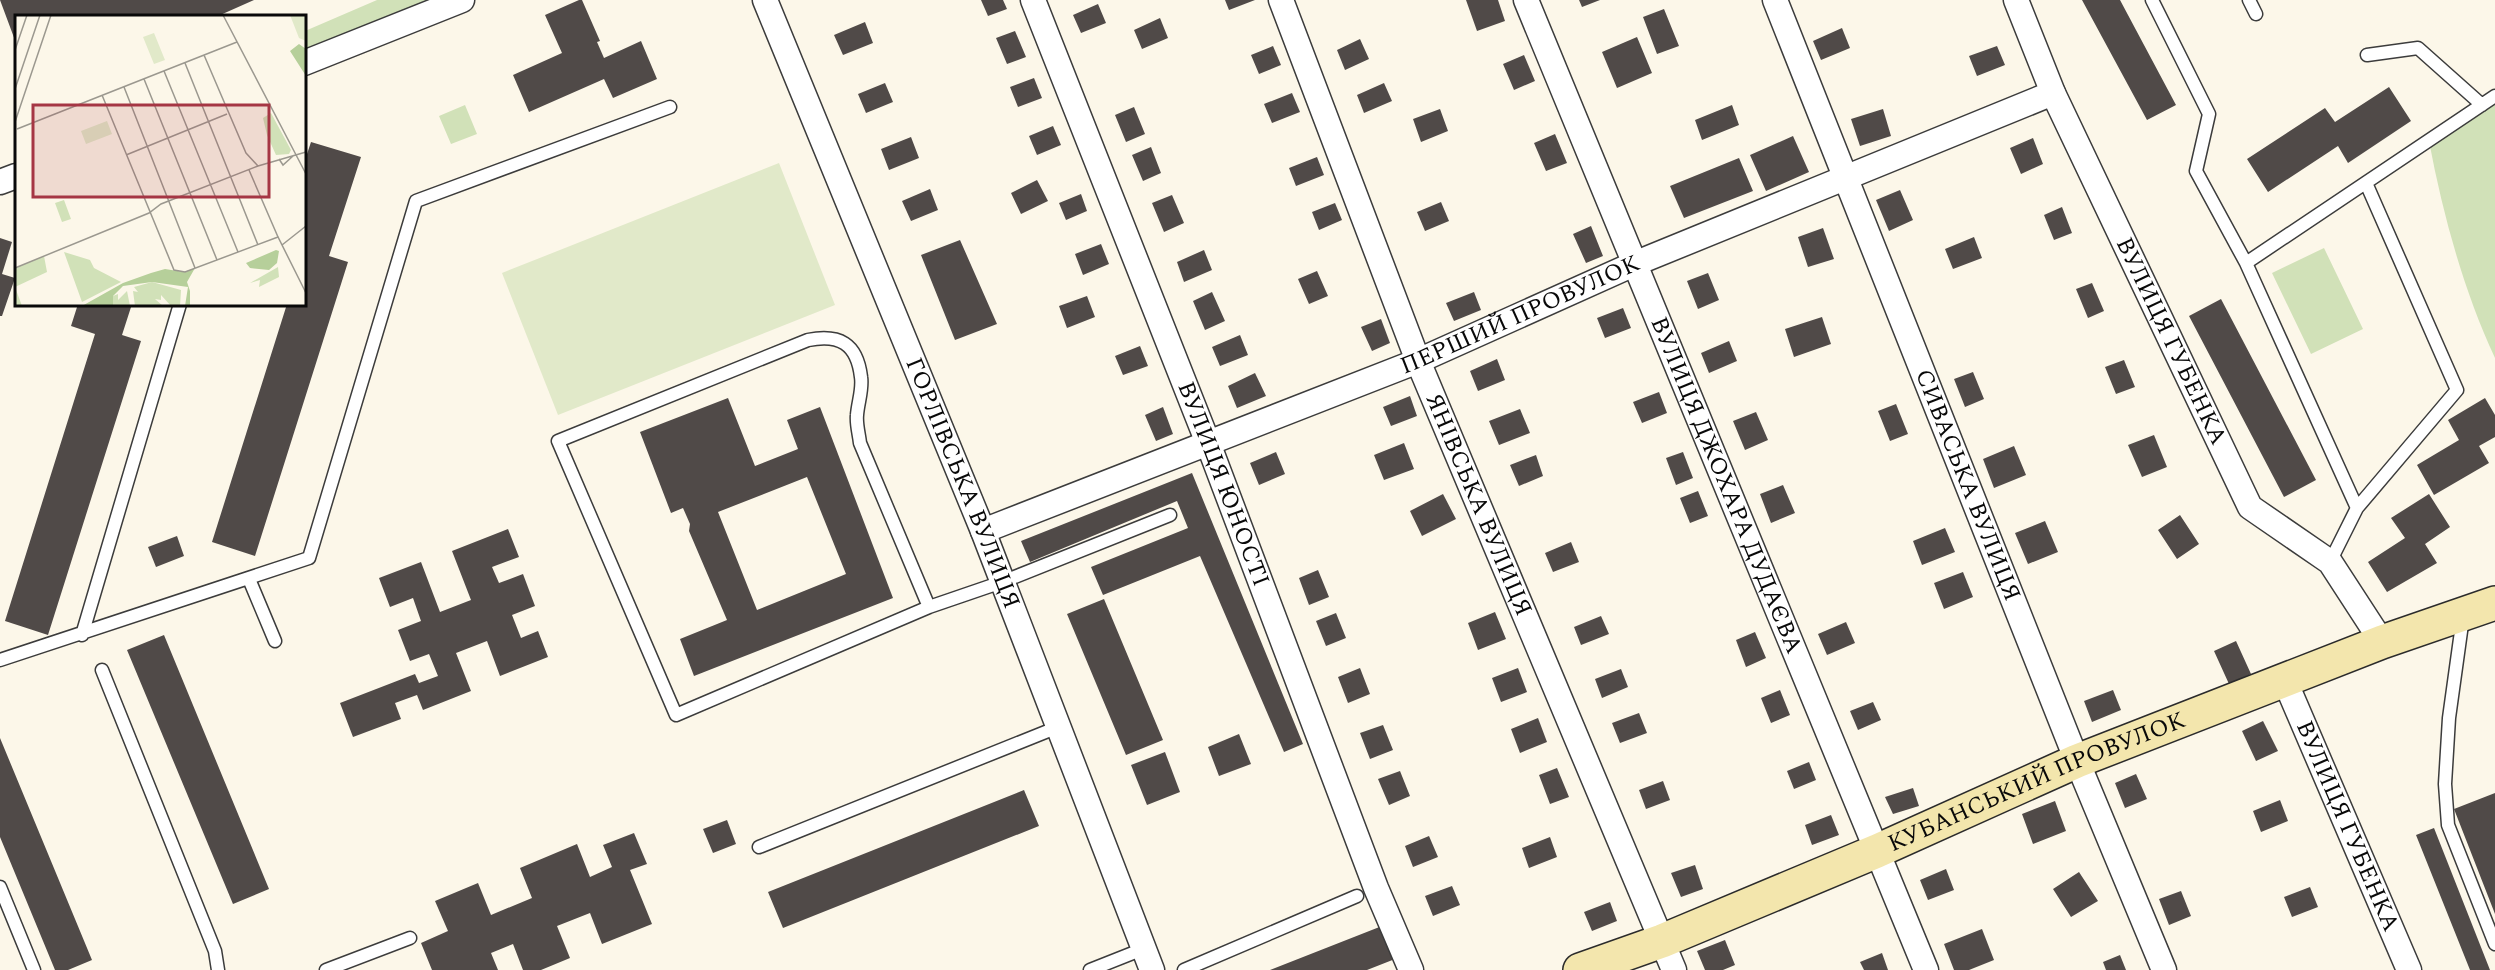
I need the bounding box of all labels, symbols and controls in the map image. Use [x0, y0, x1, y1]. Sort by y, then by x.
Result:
inset map [15, 15, 306, 306]
street label: ВУЛИЦЯ ГУБЕНКА [2106, 231, 2236, 451]
street label: ПЕРШИЙ ПРОВУЛОК [1395, 246, 1646, 384]
street label: ВУЛИЦЯ ДЖОХАРА ДУДАЄВА [1641, 311, 1812, 659]
street label: ГОРЛІВСЬКА ВУЛИЦЯ [896, 352, 1029, 614]
street label: СИВАСЬКА ВУЛИЦЯ [1905, 364, 2030, 607]
street label: ВУЛИЦЯ ЮНОСТІ [1167, 376, 1279, 592]
street label: ЯНІВСЬКА ВУЛИЦЯ [1416, 388, 1541, 622]
street label: КУБАНСЬКИЙ ПРОВУЛОК [1882, 702, 2191, 862]
street label: ВУЛИЦЯ ГУБЕНКА [2286, 715, 2409, 937]

